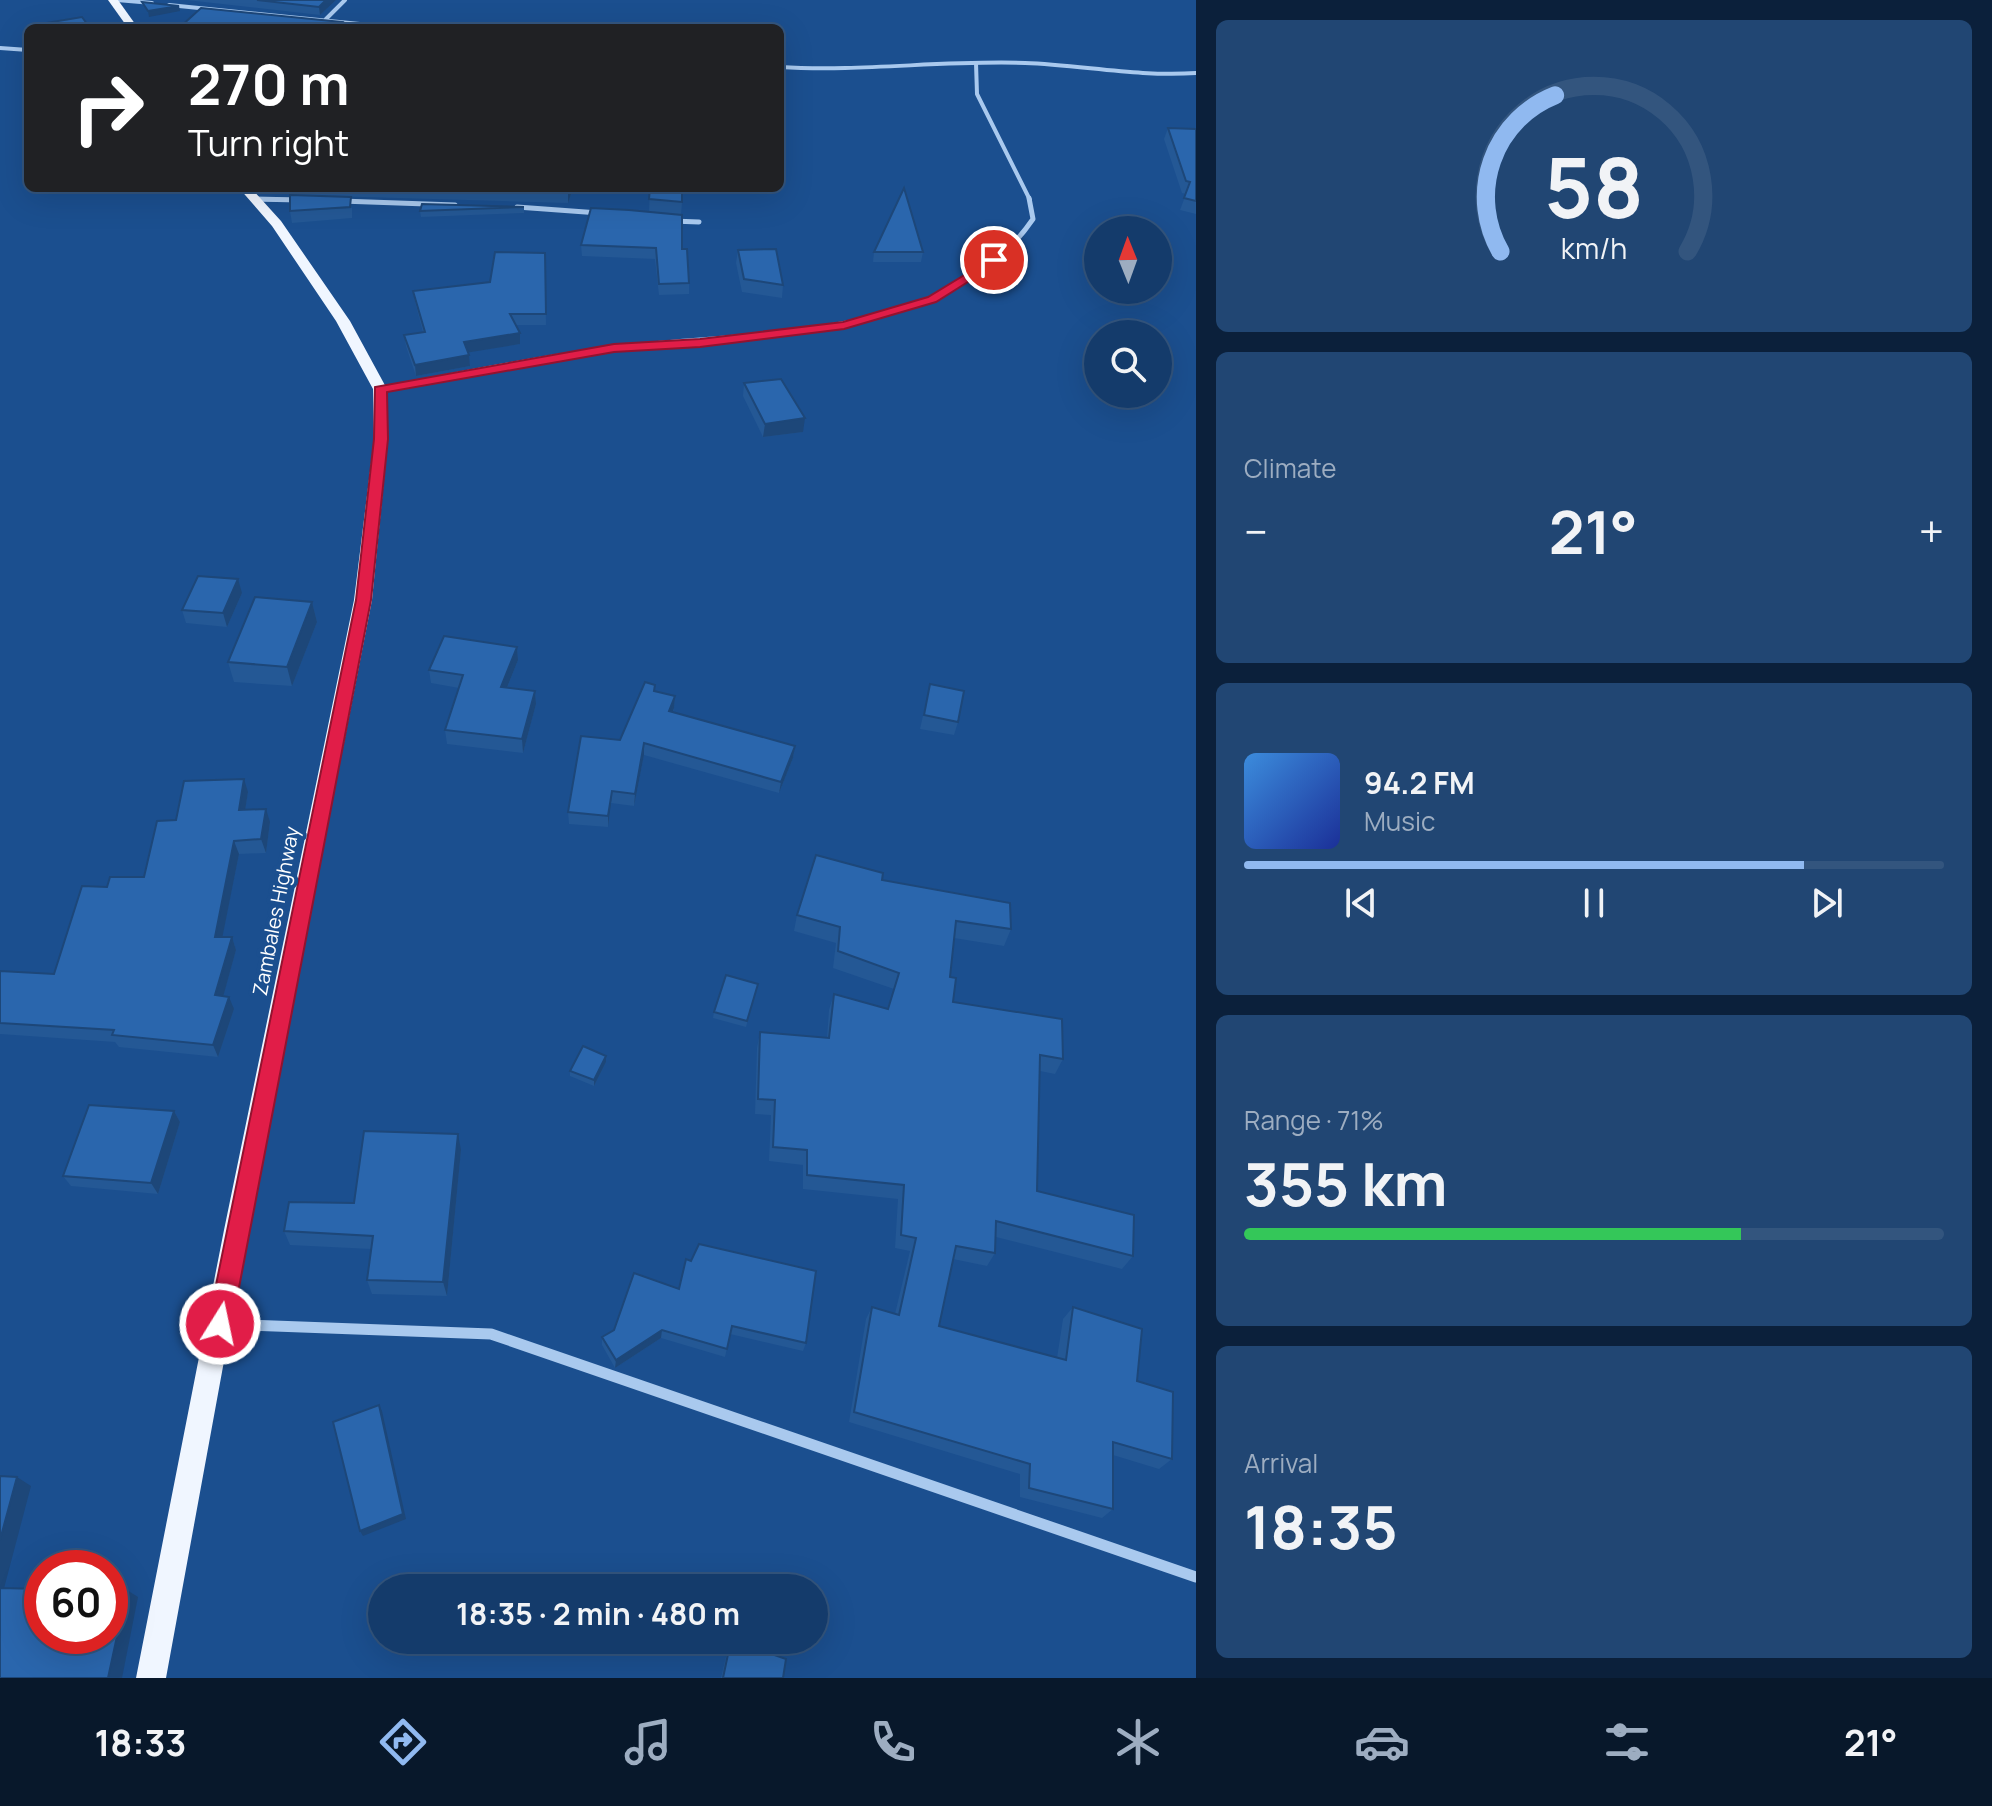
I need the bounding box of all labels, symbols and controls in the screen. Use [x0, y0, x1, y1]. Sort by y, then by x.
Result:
text: 270 m [188, 45, 350, 122]
icon: right [56, 56, 160, 160]
text: Turn right [188, 118, 349, 167]
text: 58 [1544, 128, 1644, 242]
north arrow [1084, 216, 1172, 304]
map controls [1084, 216, 1172, 408]
pin [960, 226, 1028, 294]
text: km/h [1561, 229, 1627, 268]
icon: arrive [972, 238, 1016, 282]
button: search [1084, 320, 1172, 408]
text: Climate [1244, 450, 1336, 486]
text: 21° [1549, 490, 1638, 572]
text: − [1244, 501, 1268, 561]
text: + [1919, 501, 1944, 561]
text: 94.2 FM [1364, 762, 1475, 803]
text: Music [1364, 803, 1435, 839]
street label: Zambales Highway [246, 823, 305, 998]
icon: previous [1339, 881, 1383, 925]
icon: pause [1572, 881, 1616, 925]
icon: next [1805, 881, 1849, 925]
text: Range · 71% [1244, 1102, 1384, 1138]
text: 355 km [1244, 1142, 1447, 1224]
position arrow [178, 1282, 262, 1366]
text: Arrival [1244, 1445, 1318, 1481]
text: 18:35 [1244, 1485, 1398, 1567]
speed limit sign: 60 [24, 1550, 128, 1654]
text: 18:35 · 2 min · 480 m [456, 1593, 740, 1634]
icon: directions [375, 1714, 431, 1770]
icon: music [620, 1714, 676, 1770]
icon: phone [865, 1714, 921, 1770]
icon: climate [1110, 1714, 1166, 1770]
icon: car [1354, 1714, 1410, 1770]
icon: filters [1599, 1714, 1655, 1770]
text: 18:33 [94, 1718, 186, 1767]
text: 21° [1844, 1718, 1898, 1767]

